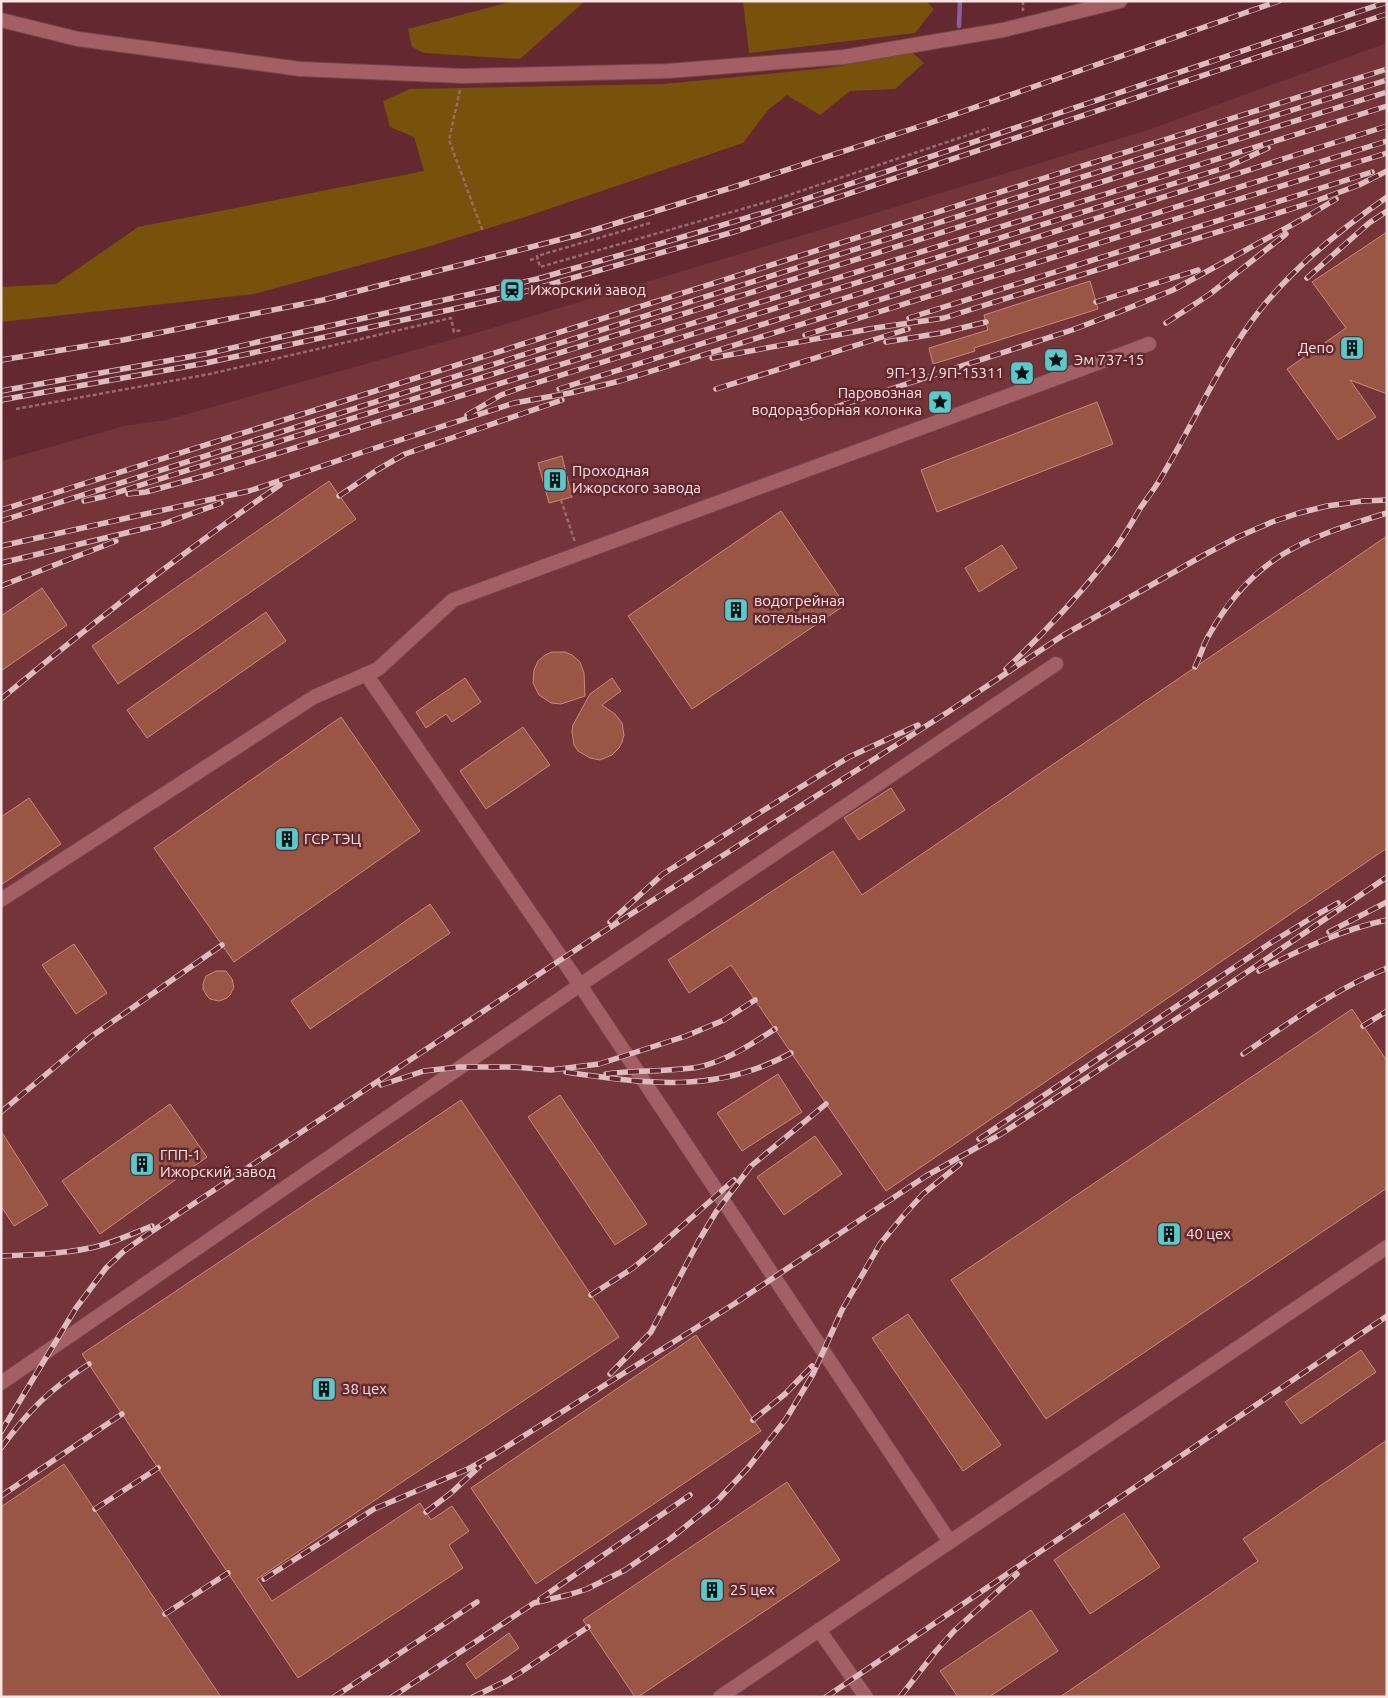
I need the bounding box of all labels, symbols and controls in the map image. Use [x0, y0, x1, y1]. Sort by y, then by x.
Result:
station icon: Ижорский завод [499, 277, 525, 303]
place label: Ижорский завод [530, 281, 646, 298]
building icon: Депо [1339, 335, 1365, 361]
place label: Депо [1298, 339, 1334, 356]
place icon: Эм 737-15 [1043, 347, 1069, 373]
place label: Эм 737-15 [1074, 351, 1144, 368]
place icon: 9П-13 / 9П-15311 [1009, 360, 1035, 386]
place label: 9П-13 / 9П-15311 [886, 364, 1004, 381]
place label: Паровозная водоразборная колонка [751, 384, 922, 418]
place icon: Паровозная водоразборная колонка [927, 389, 953, 415]
place label: Проходная Ижорского завода [572, 462, 701, 496]
building icon: Проходная Ижорского завода [542, 467, 568, 493]
place label: водогрейная котельная [754, 592, 845, 626]
building icon: водогрейная котельная [723, 597, 749, 623]
building icon: ГСР ТЭЦ [274, 826, 300, 852]
place label: ГСР ТЭЦ [304, 830, 362, 847]
place label: ГПП-1 Ижорский завод [160, 1146, 276, 1180]
building icon: ГПП-1 Ижорский завод [129, 1151, 155, 1177]
building icon: 40 цех [1156, 1221, 1182, 1247]
place label: 40 цех [1186, 1225, 1231, 1242]
building icon: 38 цех [311, 1376, 337, 1402]
place label: 38 цех [342, 1380, 387, 1397]
building icon: 25 цех [699, 1577, 725, 1603]
place label: 25 цех [730, 1581, 775, 1598]

